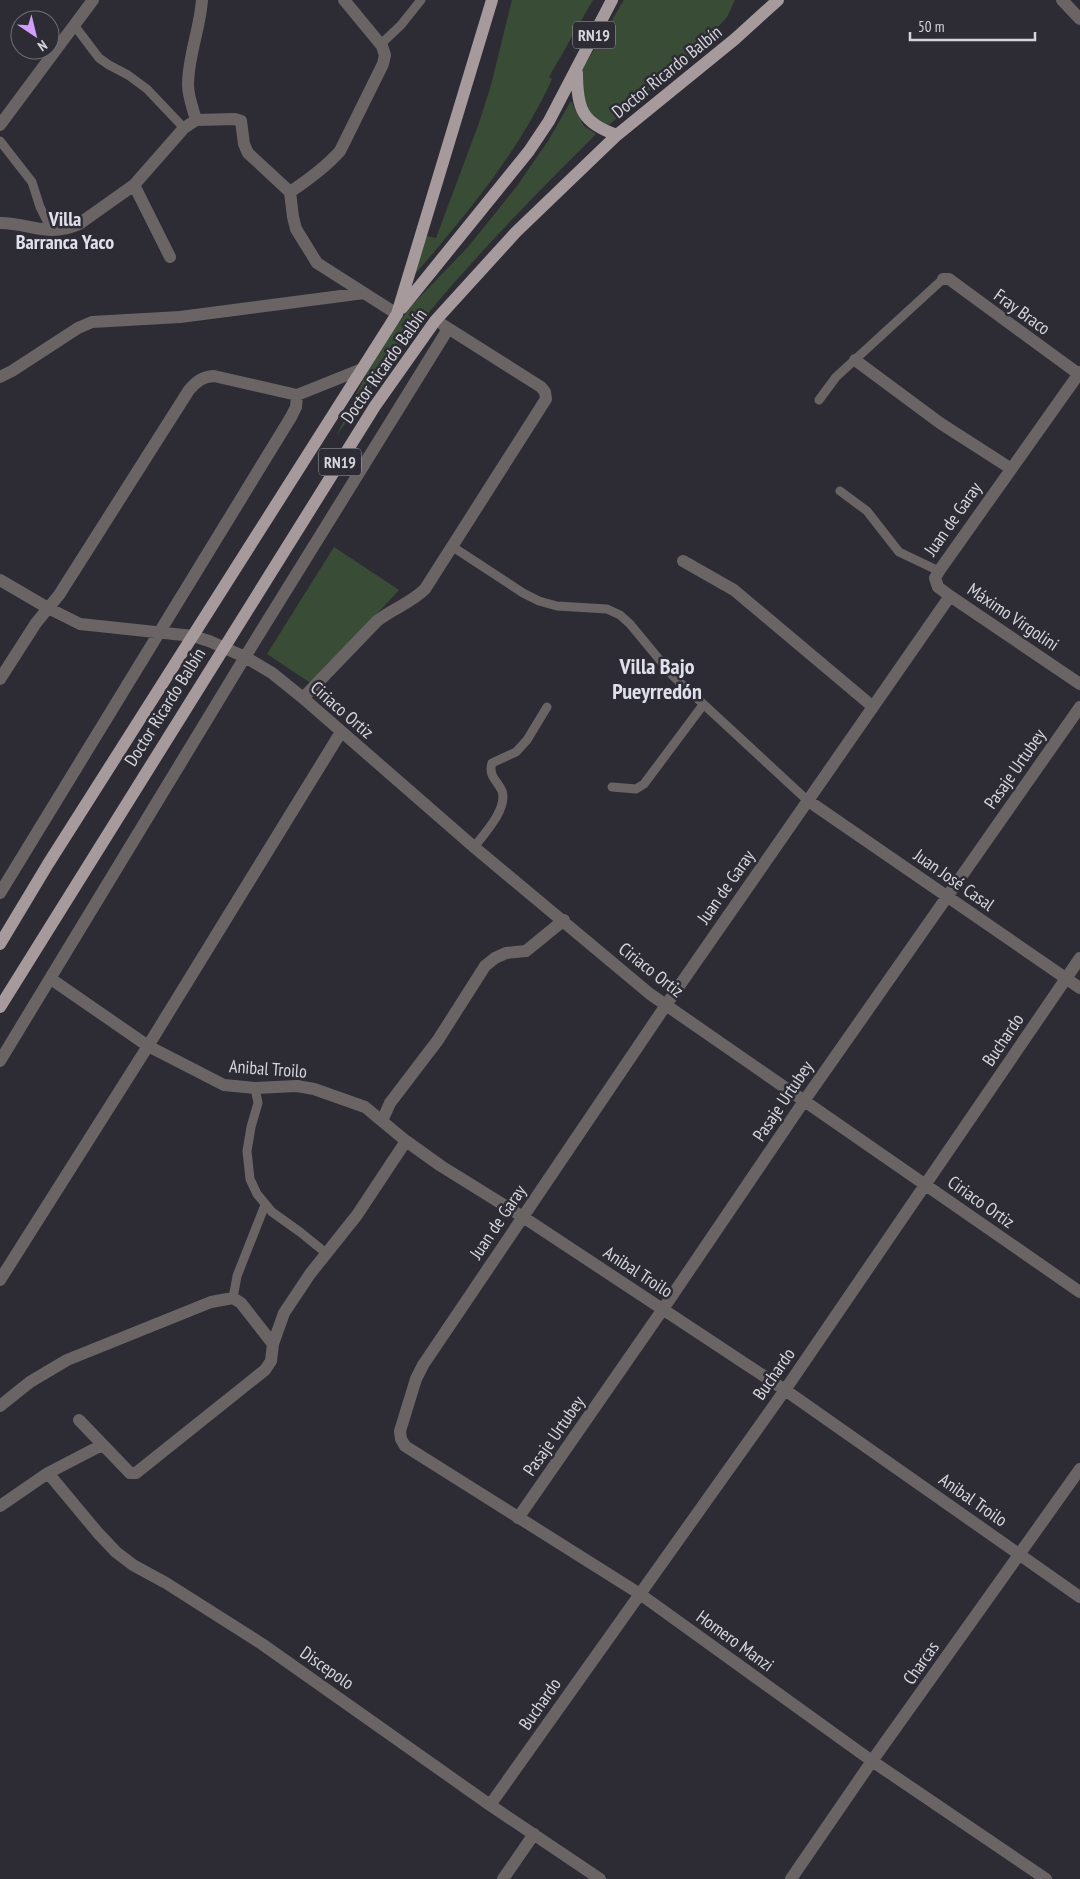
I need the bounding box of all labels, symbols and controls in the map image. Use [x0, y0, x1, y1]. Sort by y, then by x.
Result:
north arrow [10, 10, 60, 60]
scale bar [910, 10, 1035, 42]
text: 50 m [918, 17, 944, 36]
street label: Doctor Ricardo Balbín [607, 20, 726, 123]
road number: RN19 [573, 22, 615, 48]
text: N [34, 36, 51, 55]
district label: Villa Barranca Yaco [16, 206, 114, 255]
street label: Fray Braco [990, 283, 1055, 340]
street label: Doctor Ricardo Balbín [335, 304, 432, 428]
road number: RN19 [319, 448, 361, 476]
street label: Juan de Garay [918, 477, 987, 561]
street label: Máximo Virgolini [963, 578, 1063, 656]
street label: Doctor Ricardo Balbín [119, 643, 210, 770]
district label: Villa Bajo Pueyrredón [612, 652, 702, 705]
street label: Ciriaco Ortiz [306, 676, 379, 743]
street label: Pasaje Urtubey [979, 724, 1051, 813]
street label: Juan José Casal [909, 843, 1000, 916]
street label: Juan de Garay [691, 845, 760, 929]
street label: Ciriaco Ortiz [614, 937, 689, 1002]
street label: Buchardo [977, 1009, 1029, 1070]
street label: Anibal Troilo [228, 1054, 308, 1083]
street label: Pasaje Urtubey [747, 1056, 818, 1145]
street label: Ciriaco Ortiz [943, 1170, 1019, 1233]
street label: Juan de Garay [464, 1180, 531, 1264]
street label: Anibal Troilo [599, 1241, 677, 1303]
street label: Buchardo [747, 1343, 800, 1404]
street label: Pasaje Urtubey [518, 1391, 590, 1480]
street label: Anibal Troilo [935, 1468, 1012, 1531]
street label: Homero Manzi [692, 1605, 778, 1676]
street label: Charcas [897, 1636, 944, 1689]
street label: Discepolo [296, 1641, 359, 1695]
street label: Buchardo [513, 1673, 566, 1734]

